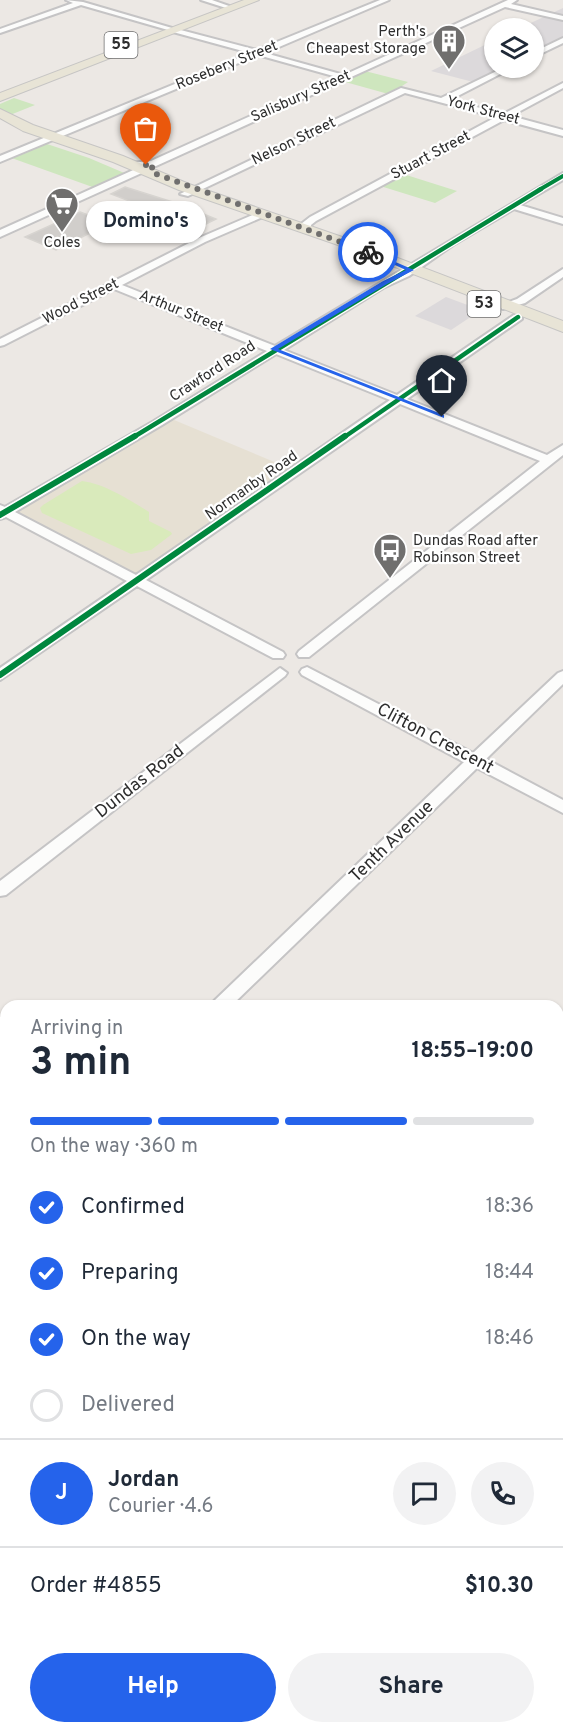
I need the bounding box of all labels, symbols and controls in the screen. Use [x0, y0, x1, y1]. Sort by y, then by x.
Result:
map controls [484, 18, 544, 78]
button: layers [484, 18, 544, 78]
place label: Perth's Cheapest Storage [306, 23, 426, 59]
building icon: Perth's Cheapest Storage [431, 23, 467, 70]
road number: 55 [104, 32, 138, 58]
street label: Rosebery Street [173, 37, 281, 95]
street label: Salisbury Street [248, 66, 354, 128]
street label: York Street [444, 92, 522, 130]
pin [120, 103, 171, 165]
icon: bag [129, 112, 162, 145]
street label: Nelson Street [249, 113, 339, 171]
street label: Stuart Street [388, 127, 474, 185]
supermarket icon: Coles [44, 186, 80, 233]
callout: Domino's [86, 201, 206, 243]
text: Domino's [103, 209, 189, 235]
courier [338, 222, 398, 282]
place label: Coles [43, 234, 81, 253]
icon: bike [352, 236, 385, 269]
street label: Wood Street [40, 275, 122, 329]
street label: Arthur Street [136, 286, 226, 338]
road number: 53 [468, 291, 500, 317]
street label: Crawford Road [166, 337, 260, 407]
pin [416, 355, 467, 417]
icon: home [425, 364, 458, 397]
street label: Normanby Road [202, 447, 302, 525]
bus stop icon: Dundas Road after Robinson Street [372, 532, 408, 579]
place label: Dundas Road after Robinson Street [413, 532, 538, 568]
street label: Clifton Crescent [372, 698, 498, 780]
street label: Dundas Road [91, 740, 189, 824]
street label: Tenth Avenue [345, 796, 439, 888]
text: Arriving in [30, 1016, 123, 1042]
text: 18:55–19:00 [411, 1038, 534, 1065]
text: 3 min [30, 1040, 131, 1089]
text: On the way · 360 m [30, 1134, 198, 1160]
icon: check [30, 1191, 63, 1224]
text: Confirmed [81, 1194, 185, 1221]
text: 18:36 [486, 1194, 534, 1220]
icon: check [30, 1257, 63, 1290]
text: Preparing [81, 1260, 179, 1287]
text: 18:44 [485, 1260, 534, 1286]
icon: check [30, 1323, 63, 1356]
text: On the way [81, 1326, 191, 1353]
text: 18:46 [485, 1326, 534, 1352]
text: Delivered [81, 1392, 175, 1419]
button: chat [393, 1462, 456, 1525]
button: phone [471, 1462, 534, 1525]
text: Jordan [108, 1467, 179, 1494]
text: J [55, 1480, 68, 1507]
text: Courier · 4.6 [108, 1494, 213, 1520]
text: Order #4855 [30, 1573, 162, 1600]
text: $10.30 [465, 1573, 534, 1600]
button: Help [30, 1653, 276, 1722]
button: Share [288, 1653, 534, 1722]

